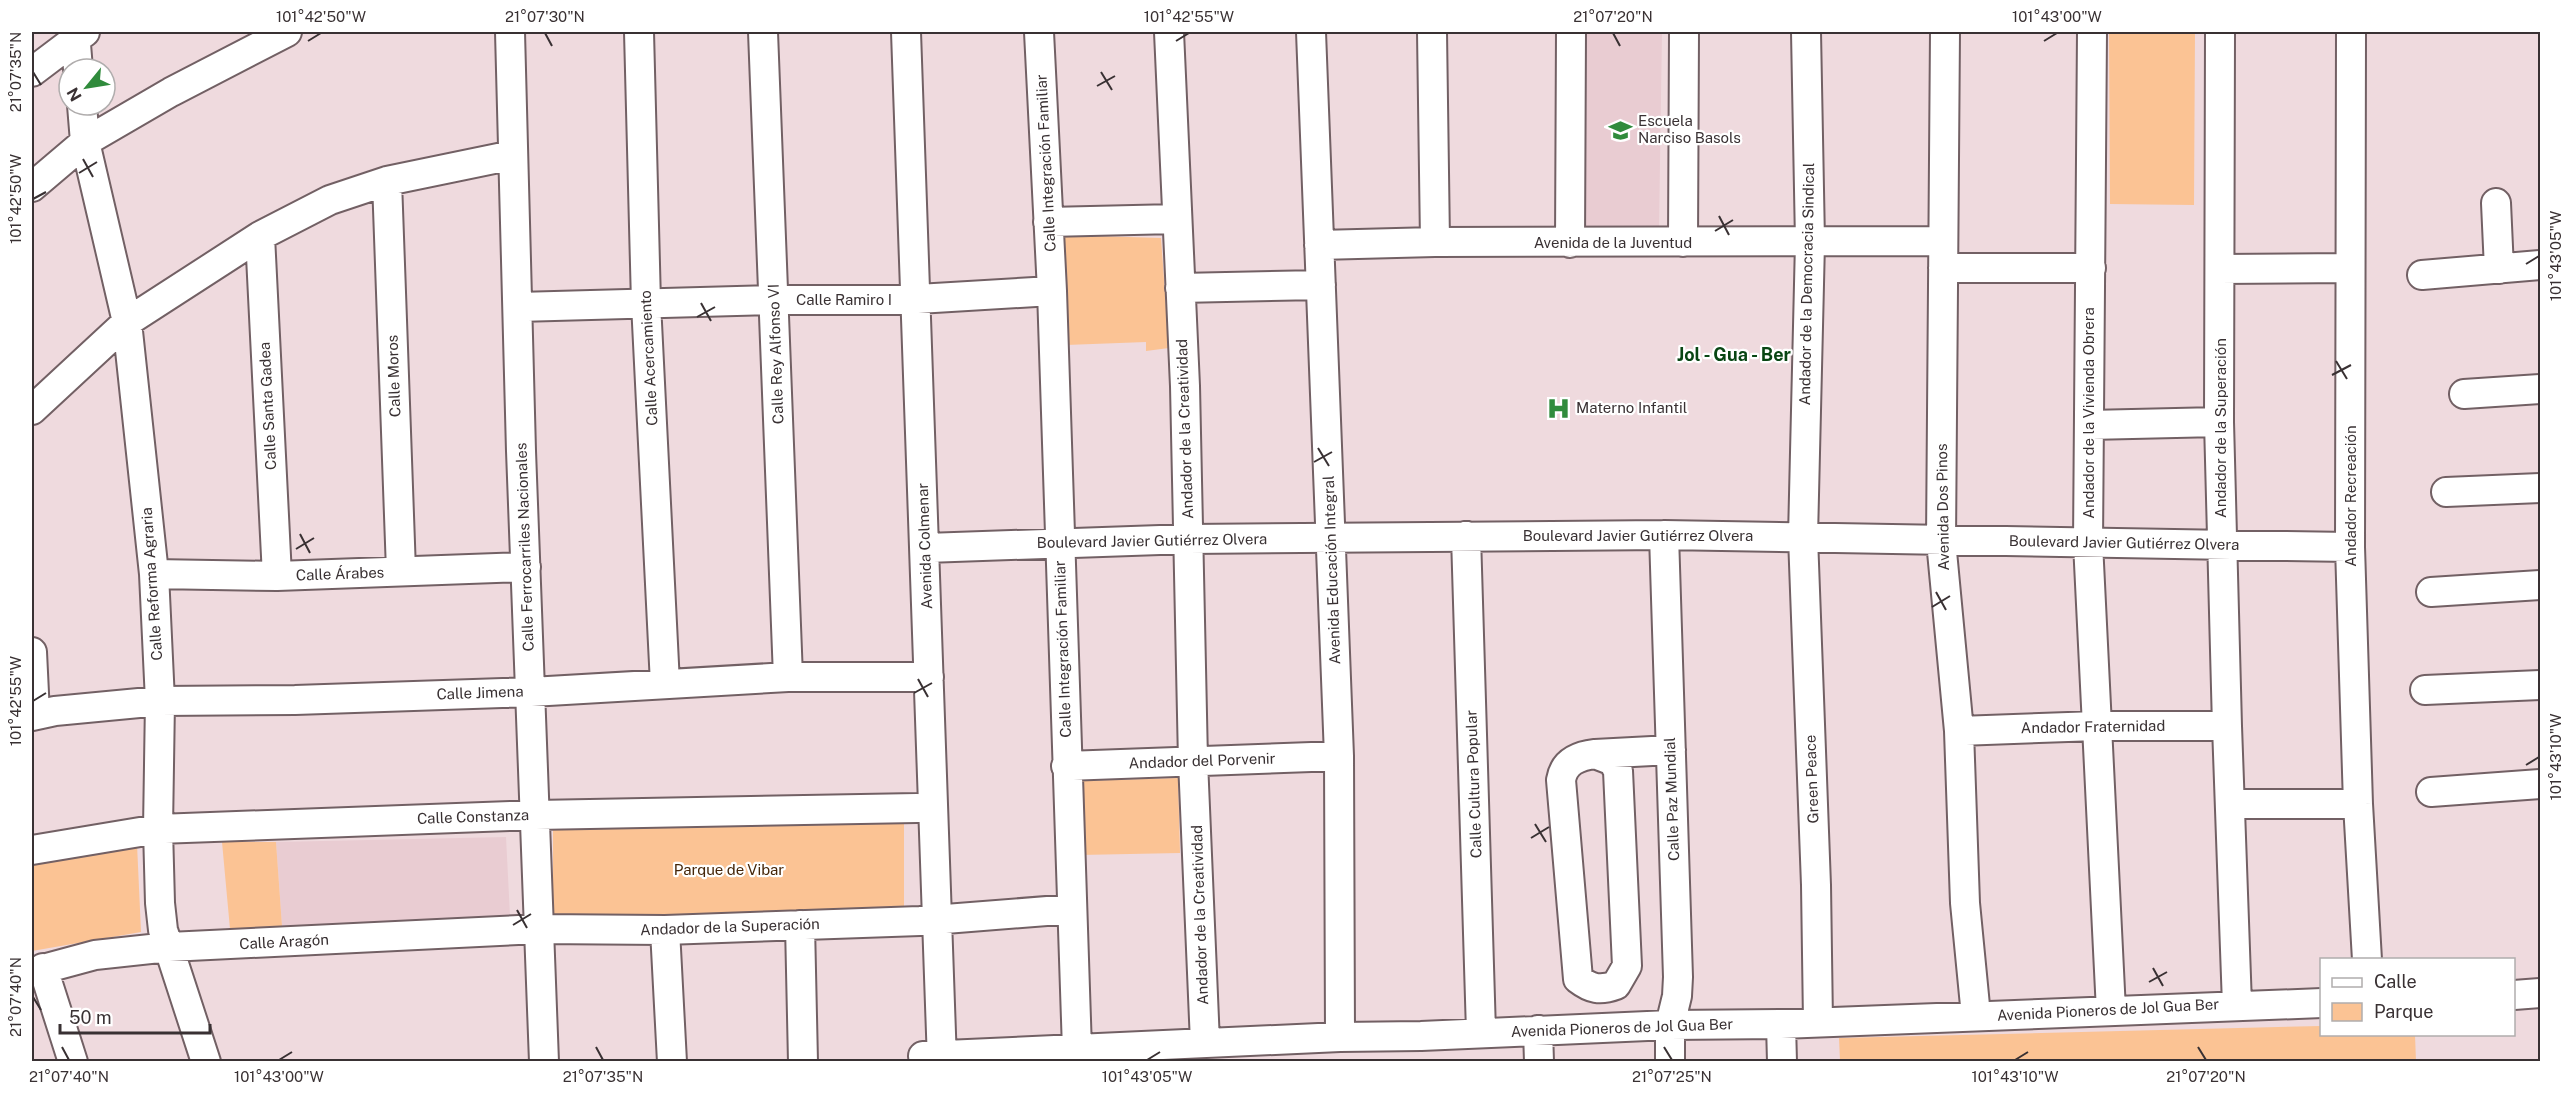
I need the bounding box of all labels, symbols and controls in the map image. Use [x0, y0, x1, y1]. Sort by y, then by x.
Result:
text: 101°42'50"W [276, 8, 366, 25]
text: 21°07'30"N [505, 8, 585, 25]
text: 101°42'55"W [1144, 8, 1234, 25]
text: 21°07'20"N [1573, 8, 1653, 25]
text: 101°43'00"W [2012, 8, 2102, 25]
text: 21°07'35"N [7, 32, 24, 112]
north arrow [57, 57, 117, 117]
street label: Calle Integración Familiar [1032, 74, 1059, 252]
text: N [63, 84, 86, 104]
place label: Escuela Narciso Basols [1638, 112, 1741, 146]
school or university icon: Escuela Narciso Basols [1607, 117, 1633, 143]
text: 101°42'50"W [7, 154, 24, 244]
street label: Andador de la Democracia Sindical [1796, 162, 1817, 406]
text: 101°43'05"W [2547, 211, 2564, 301]
street label: Avenida de la Juventud [1534, 234, 1692, 251]
street label: Calle Rey Alfonso VI [765, 284, 786, 424]
street label: Calle Acercamiento [636, 290, 661, 426]
street label: Calle Ramiro I [796, 291, 892, 308]
street label: Andador de la Vivienda Obrera [2080, 307, 2097, 519]
street label: Calle Moros [384, 335, 403, 418]
street label: Andador de la Superación [2212, 338, 2229, 518]
street label: Andador de la Creatividad [1173, 339, 1196, 519]
street label: Calle Santa Gadea [256, 341, 279, 471]
district label: Jol - Gua - Ber [1677, 344, 1792, 365]
hospital icon: Materno Infantil [1545, 395, 1571, 421]
place label: Materno Infantil [1576, 399, 1687, 416]
street label: Andador Recreación [2342, 425, 2359, 567]
street label: Calle Ferrocarriles Nacionales [512, 442, 537, 652]
street label: Avenida Dos Pinos [1933, 443, 1952, 571]
street label: Avenida Educación Integral [1320, 475, 1343, 665]
street label: Avenida Colmenar [914, 482, 935, 609]
street label: Calle Reforma Agraria [138, 507, 165, 661]
street label: Boulevard Javier Gutiérrez Olvera [1523, 527, 1753, 544]
street label: Boulevard Javier Gutiérrez Olvera [1037, 530, 1267, 551]
street label: Boulevard Javier Gutiérrez Olvera [2009, 532, 2239, 553]
street label: Calle Integración Familiar [1051, 560, 1074, 738]
street label: Calle Árabes [295, 563, 385, 584]
text: 101°42'55"W [7, 656, 24, 746]
street label: Calle Jimena [436, 682, 524, 703]
street label: Calle Cultura Popular [1462, 709, 1485, 859]
text: 101°43'10"W [2547, 714, 2564, 800]
street label: Andador Fraternidad [2021, 717, 2165, 736]
street label: Green Peace [1801, 734, 1822, 824]
street label: Calle Paz Mundial [1661, 737, 1682, 861]
street label: Andador del Porvenir [1128, 749, 1276, 772]
street label: Calle Constanza [417, 806, 529, 827]
street label: Andador de la Creatividad [1188, 825, 1211, 1005]
park label: Parque de Vibar [674, 861, 784, 878]
street label: Andador de la Superación [640, 915, 820, 938]
street label: Calle Aragón [239, 931, 329, 952]
text: 21°07'40"N [7, 957, 24, 1037]
legend [2320, 958, 2515, 1036]
text: Calle [2374, 971, 2417, 992]
street label: Avenida Pioneros de Jol Gua Ber [1996, 995, 2220, 1024]
scale bar [60, 997, 210, 1035]
text: Parque [2374, 1001, 2434, 1022]
text: 50 m [69, 1007, 112, 1028]
street label: Avenida Pioneros de Jol Gua Ber [1510, 1015, 1734, 1040]
text: 21°07'40"N [29, 1068, 109, 1085]
text: 101°43'00"W [234, 1068, 324, 1085]
text: 21°07'35"N [563, 1068, 643, 1085]
text: 101°43'05"W [1102, 1068, 1192, 1085]
text: 21°07'25"N [1632, 1068, 1712, 1085]
text: 101°43'10"W [1972, 1068, 2058, 1085]
text: 21°07'20"N [2166, 1068, 2246, 1085]

